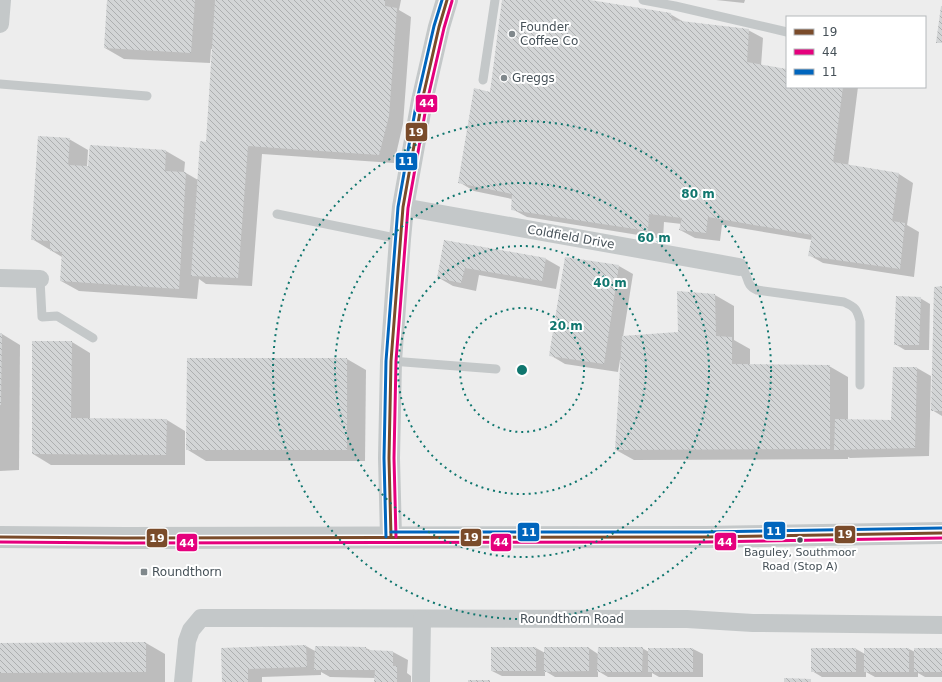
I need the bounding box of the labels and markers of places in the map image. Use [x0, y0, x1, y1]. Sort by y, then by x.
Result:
place label: Founder Coffee Co [520, 20, 578, 48]
marker: Founder Coffee Co [507, 29, 517, 39]
place label: Greggs [512, 71, 555, 85]
marker: Greggs [499, 73, 509, 83]
centre of rings [515, 363, 529, 377]
marker: Baguley, Southmoor Road (Stop A) [795, 535, 805, 545]
place label: Baguley, Southmoor Road (Stop A) [744, 546, 857, 573]
place label: Roundthorn [152, 565, 222, 579]
marker: Roundthorn [139, 567, 149, 577]

